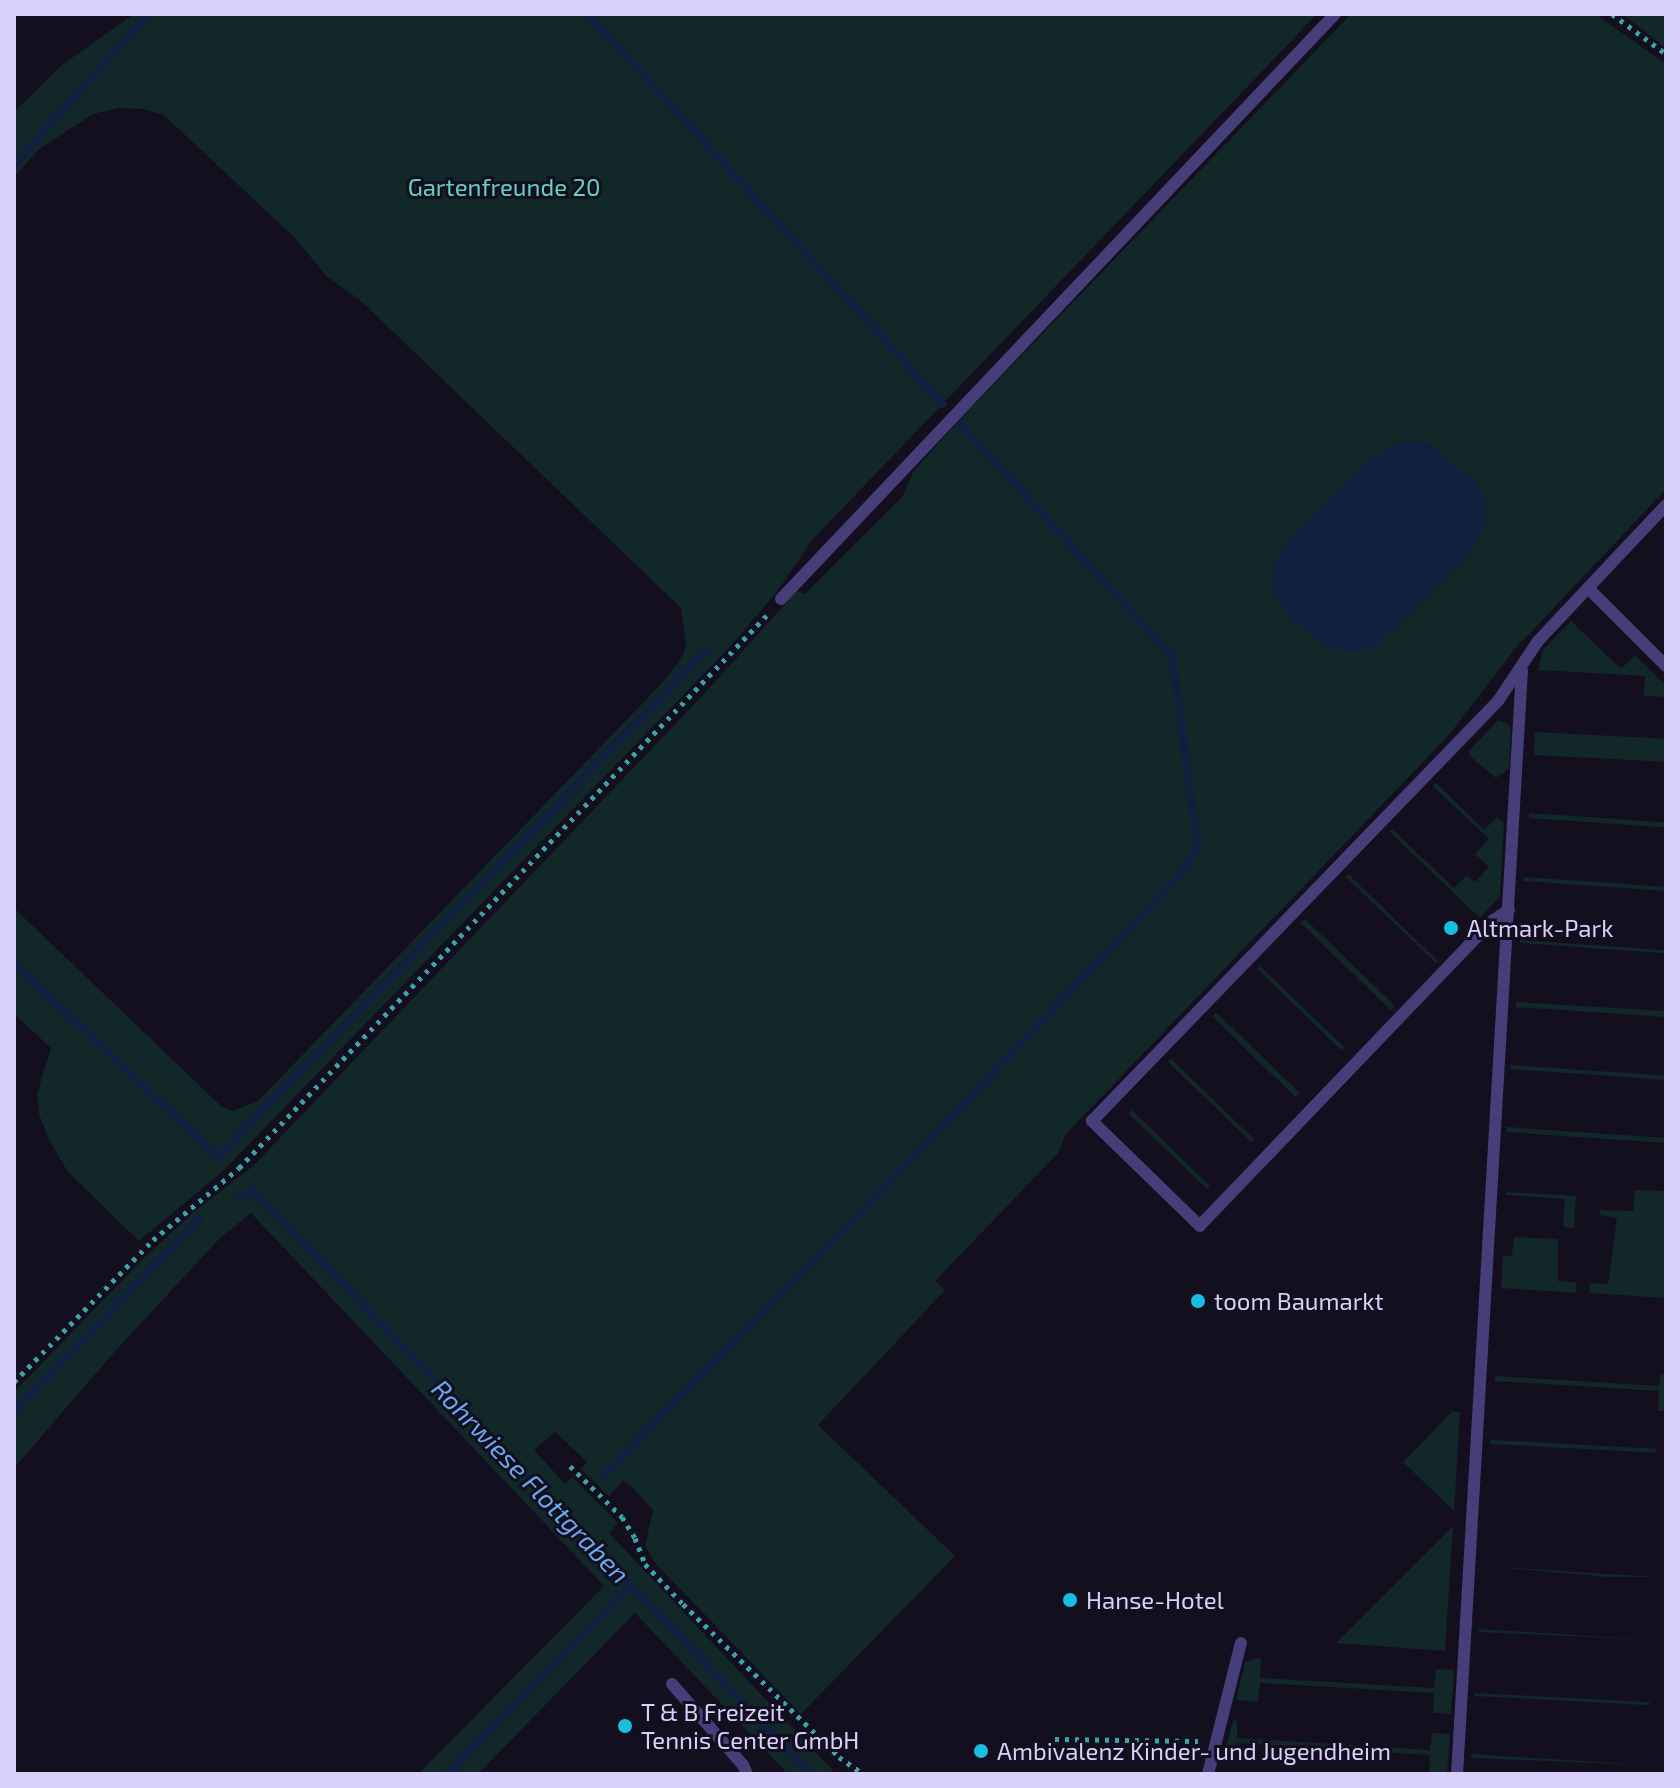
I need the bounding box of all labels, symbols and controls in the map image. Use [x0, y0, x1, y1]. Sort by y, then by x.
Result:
park label: Gartenfreunde 20 [408, 173, 600, 201]
place label: Altmark-Park [1467, 914, 1613, 942]
marker: Altmark-Park [1442, 919, 1460, 937]
place label: toom Baumarkt [1214, 1287, 1384, 1315]
marker: toom Baumarkt [1189, 1292, 1207, 1310]
water label: Rohrwiese Flottgraben [426, 1373, 636, 1589]
place label: Hanse-Hotel [1086, 1586, 1224, 1614]
marker: Hanse-Hotel [1061, 1591, 1079, 1609]
place label: T & B Freizeit Tennis Center GmbH [641, 1698, 860, 1754]
marker: T & B Freizeit Tennis Center GmbH [616, 1717, 634, 1735]
place label: Ambivalenz Kinder- und Jugendheim [997, 1737, 1392, 1765]
marker: Ambivalenz Kinder- und Jugendheim [972, 1742, 990, 1760]

